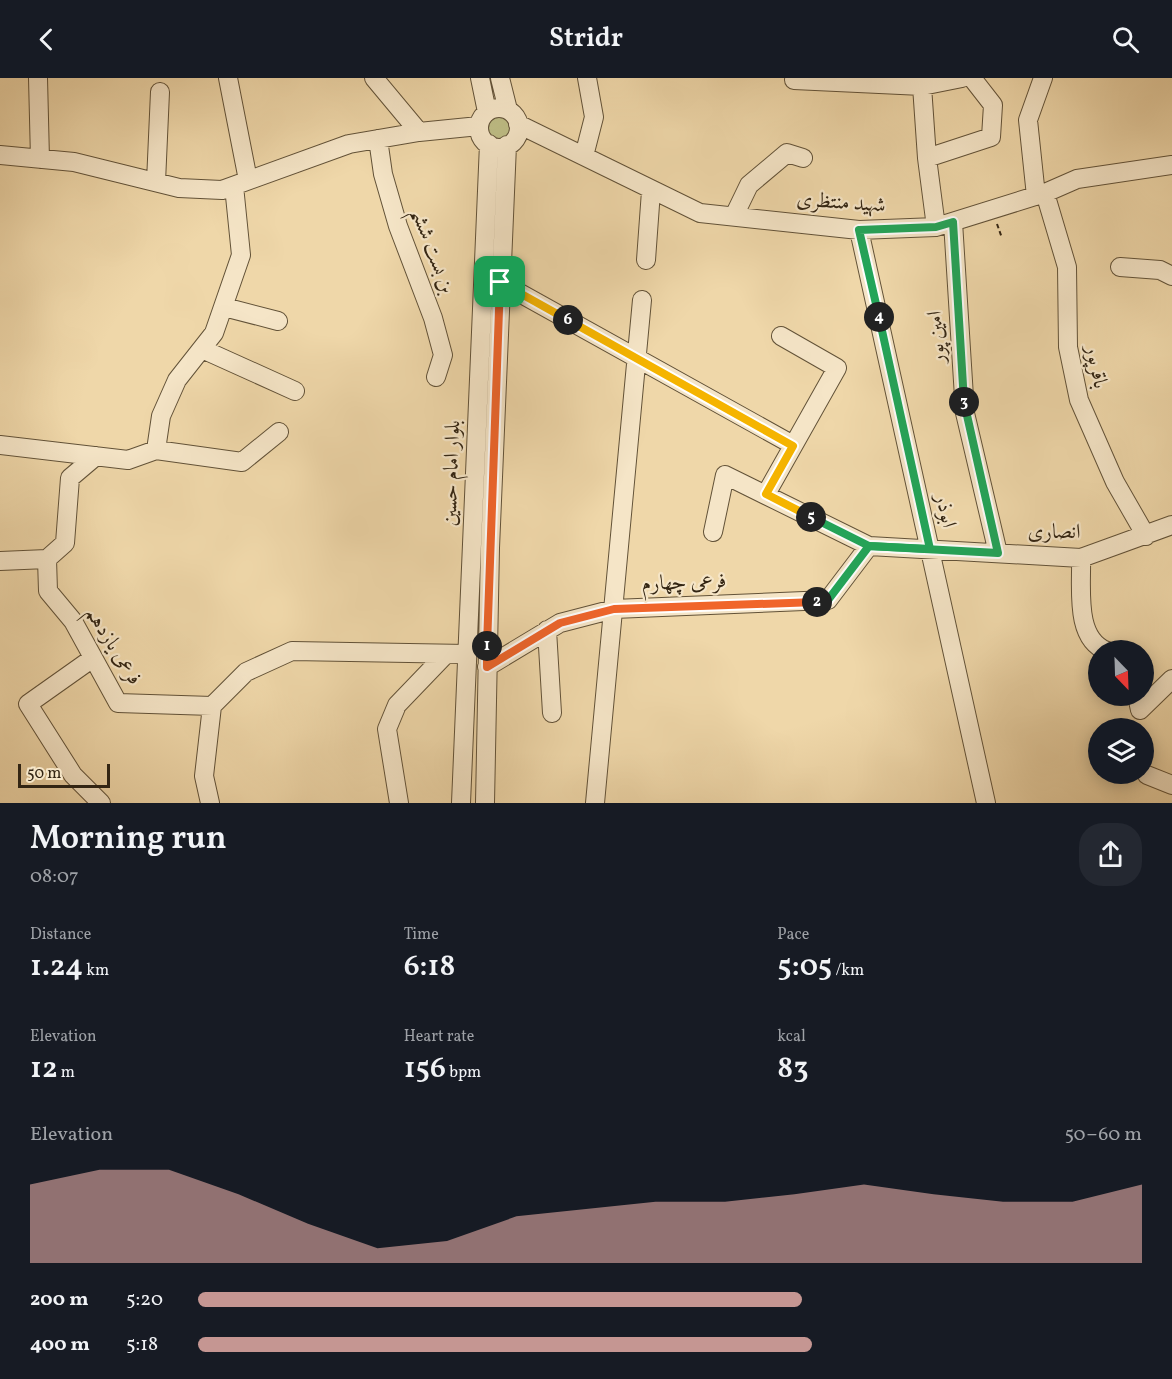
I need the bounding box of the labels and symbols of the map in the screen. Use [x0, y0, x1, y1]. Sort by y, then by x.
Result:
street label: شهید منتظری [795, 185, 887, 221]
street label: بن بست ششم [398, 204, 461, 300]
pin [474, 256, 525, 307]
pin: 4 [864, 302, 894, 332]
pin: 6 [553, 305, 583, 335]
street label: امین پور [921, 310, 953, 366]
street label: باقرپور [1077, 341, 1114, 391]
pin: 3 [949, 387, 979, 417]
street label: بلوار امام حسین [436, 420, 470, 527]
street label: ابوذر [927, 489, 963, 531]
pin: 5 [796, 502, 826, 532]
street label: انصاری [1028, 518, 1080, 547]
street label: فرعی چهارم [641, 567, 727, 601]
pin: 2 [802, 587, 832, 617]
street label: فرعی یازدهم [74, 601, 148, 693]
pin: 1 [472, 631, 502, 661]
north arrow [1088, 640, 1154, 706]
scale bar [18, 761, 110, 788]

